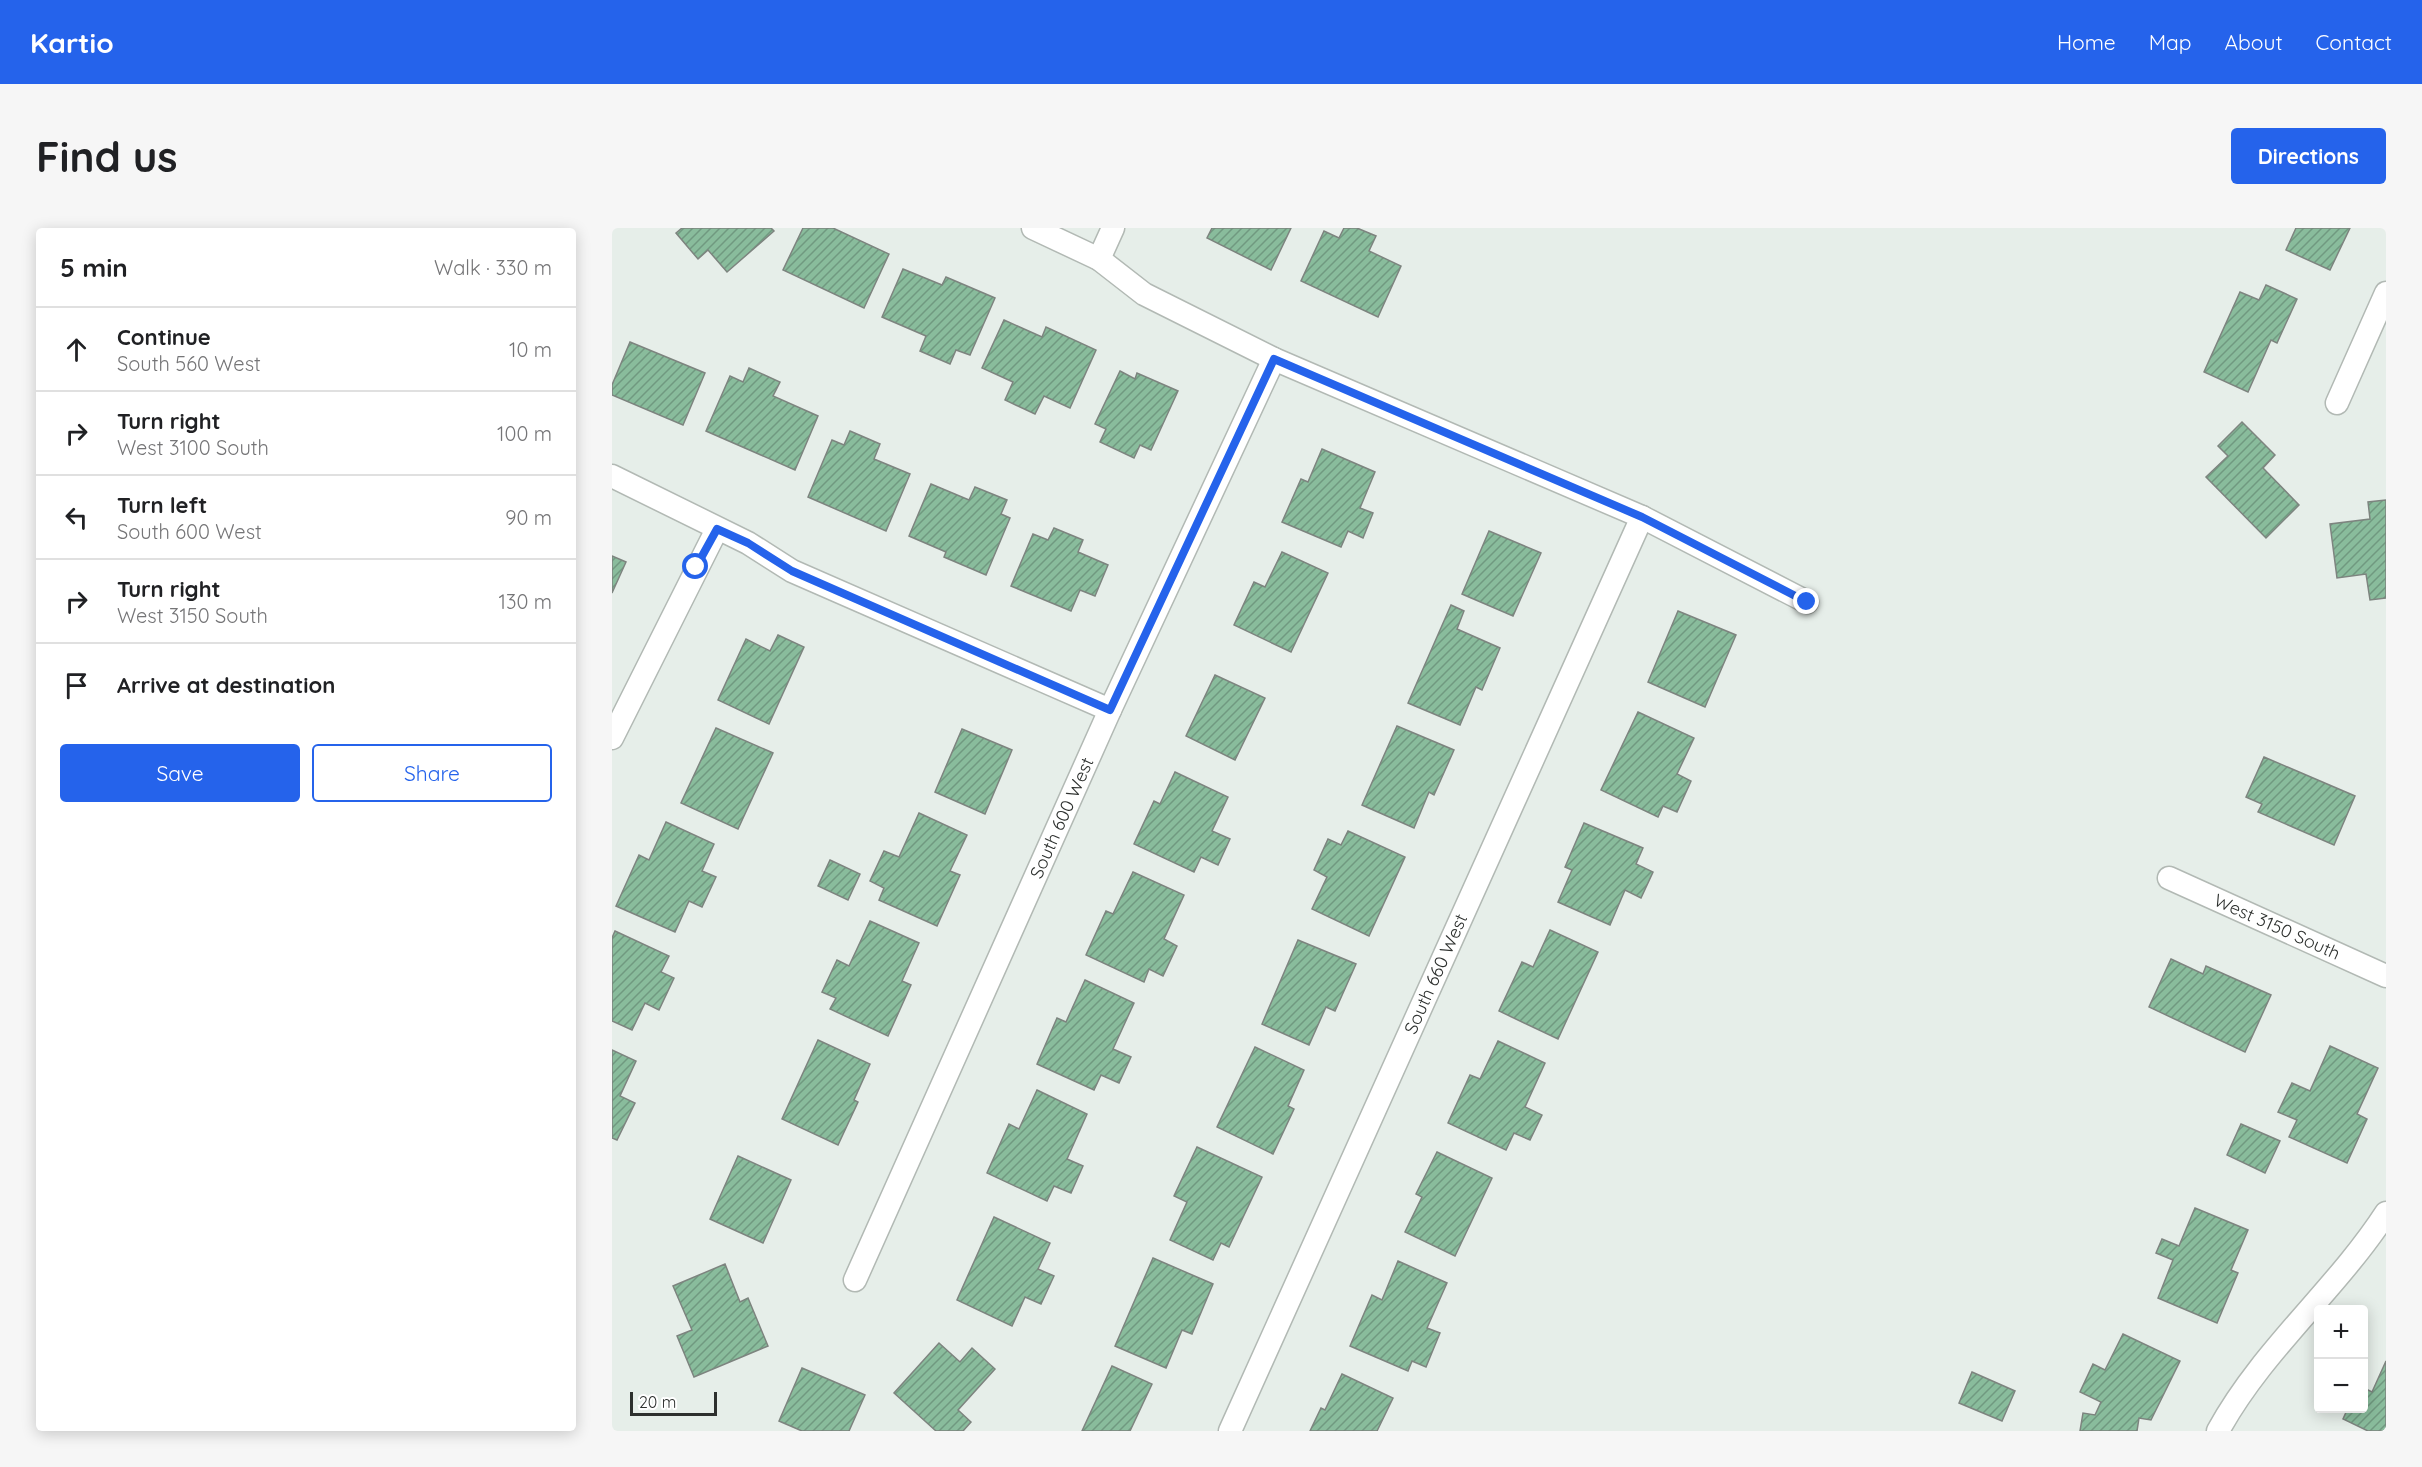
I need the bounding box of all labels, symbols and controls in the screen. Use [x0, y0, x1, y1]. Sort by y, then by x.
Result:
text: Kartio [30, 25, 114, 60]
text: Home [2057, 29, 2116, 55]
text: Map [2149, 29, 2192, 55]
text: About [2225, 29, 2283, 55]
text: Contact [2316, 29, 2392, 55]
button: Directions [2231, 128, 2386, 184]
text: Find us [36, 130, 178, 183]
text: 5 min [60, 251, 128, 284]
text: Walk · 330 m [434, 255, 552, 280]
text: Continue [117, 323, 211, 351]
icon: ahead [60, 333, 93, 366]
text: 10 m [509, 337, 552, 362]
text: South 560 West [117, 351, 261, 376]
text: Turn right [117, 407, 221, 435]
icon: right [60, 417, 93, 450]
text: 100 m [497, 421, 552, 446]
text: West 3100 South [117, 435, 269, 460]
text: Turn left [117, 491, 207, 519]
icon: left [60, 501, 93, 534]
text: 90 m [505, 505, 552, 530]
text: South 600 West [117, 519, 262, 544]
route start [682, 553, 708, 579]
text: Turn right [117, 575, 221, 603]
icon: right [60, 585, 93, 618]
route end [1793, 588, 1819, 614]
text: 130 m [499, 589, 552, 614]
text: West 3150 South [117, 603, 268, 628]
icon: arrive [60, 669, 93, 702]
text: Arrive at destination [117, 671, 335, 699]
button: Save [60, 744, 300, 802]
button: Share [312, 744, 552, 802]
street label: South 600 West [1025, 754, 1099, 882]
street label: West 3150 South [2210, 888, 2344, 965]
street label: South 660 West [1399, 910, 1472, 1038]
map controls [2314, 1305, 2368, 1413]
button: + [2314, 1305, 2368, 1359]
button: − [2314, 1359, 2368, 1413]
scale bar [630, 1389, 717, 1416]
text: 20 m [639, 1392, 676, 1412]

